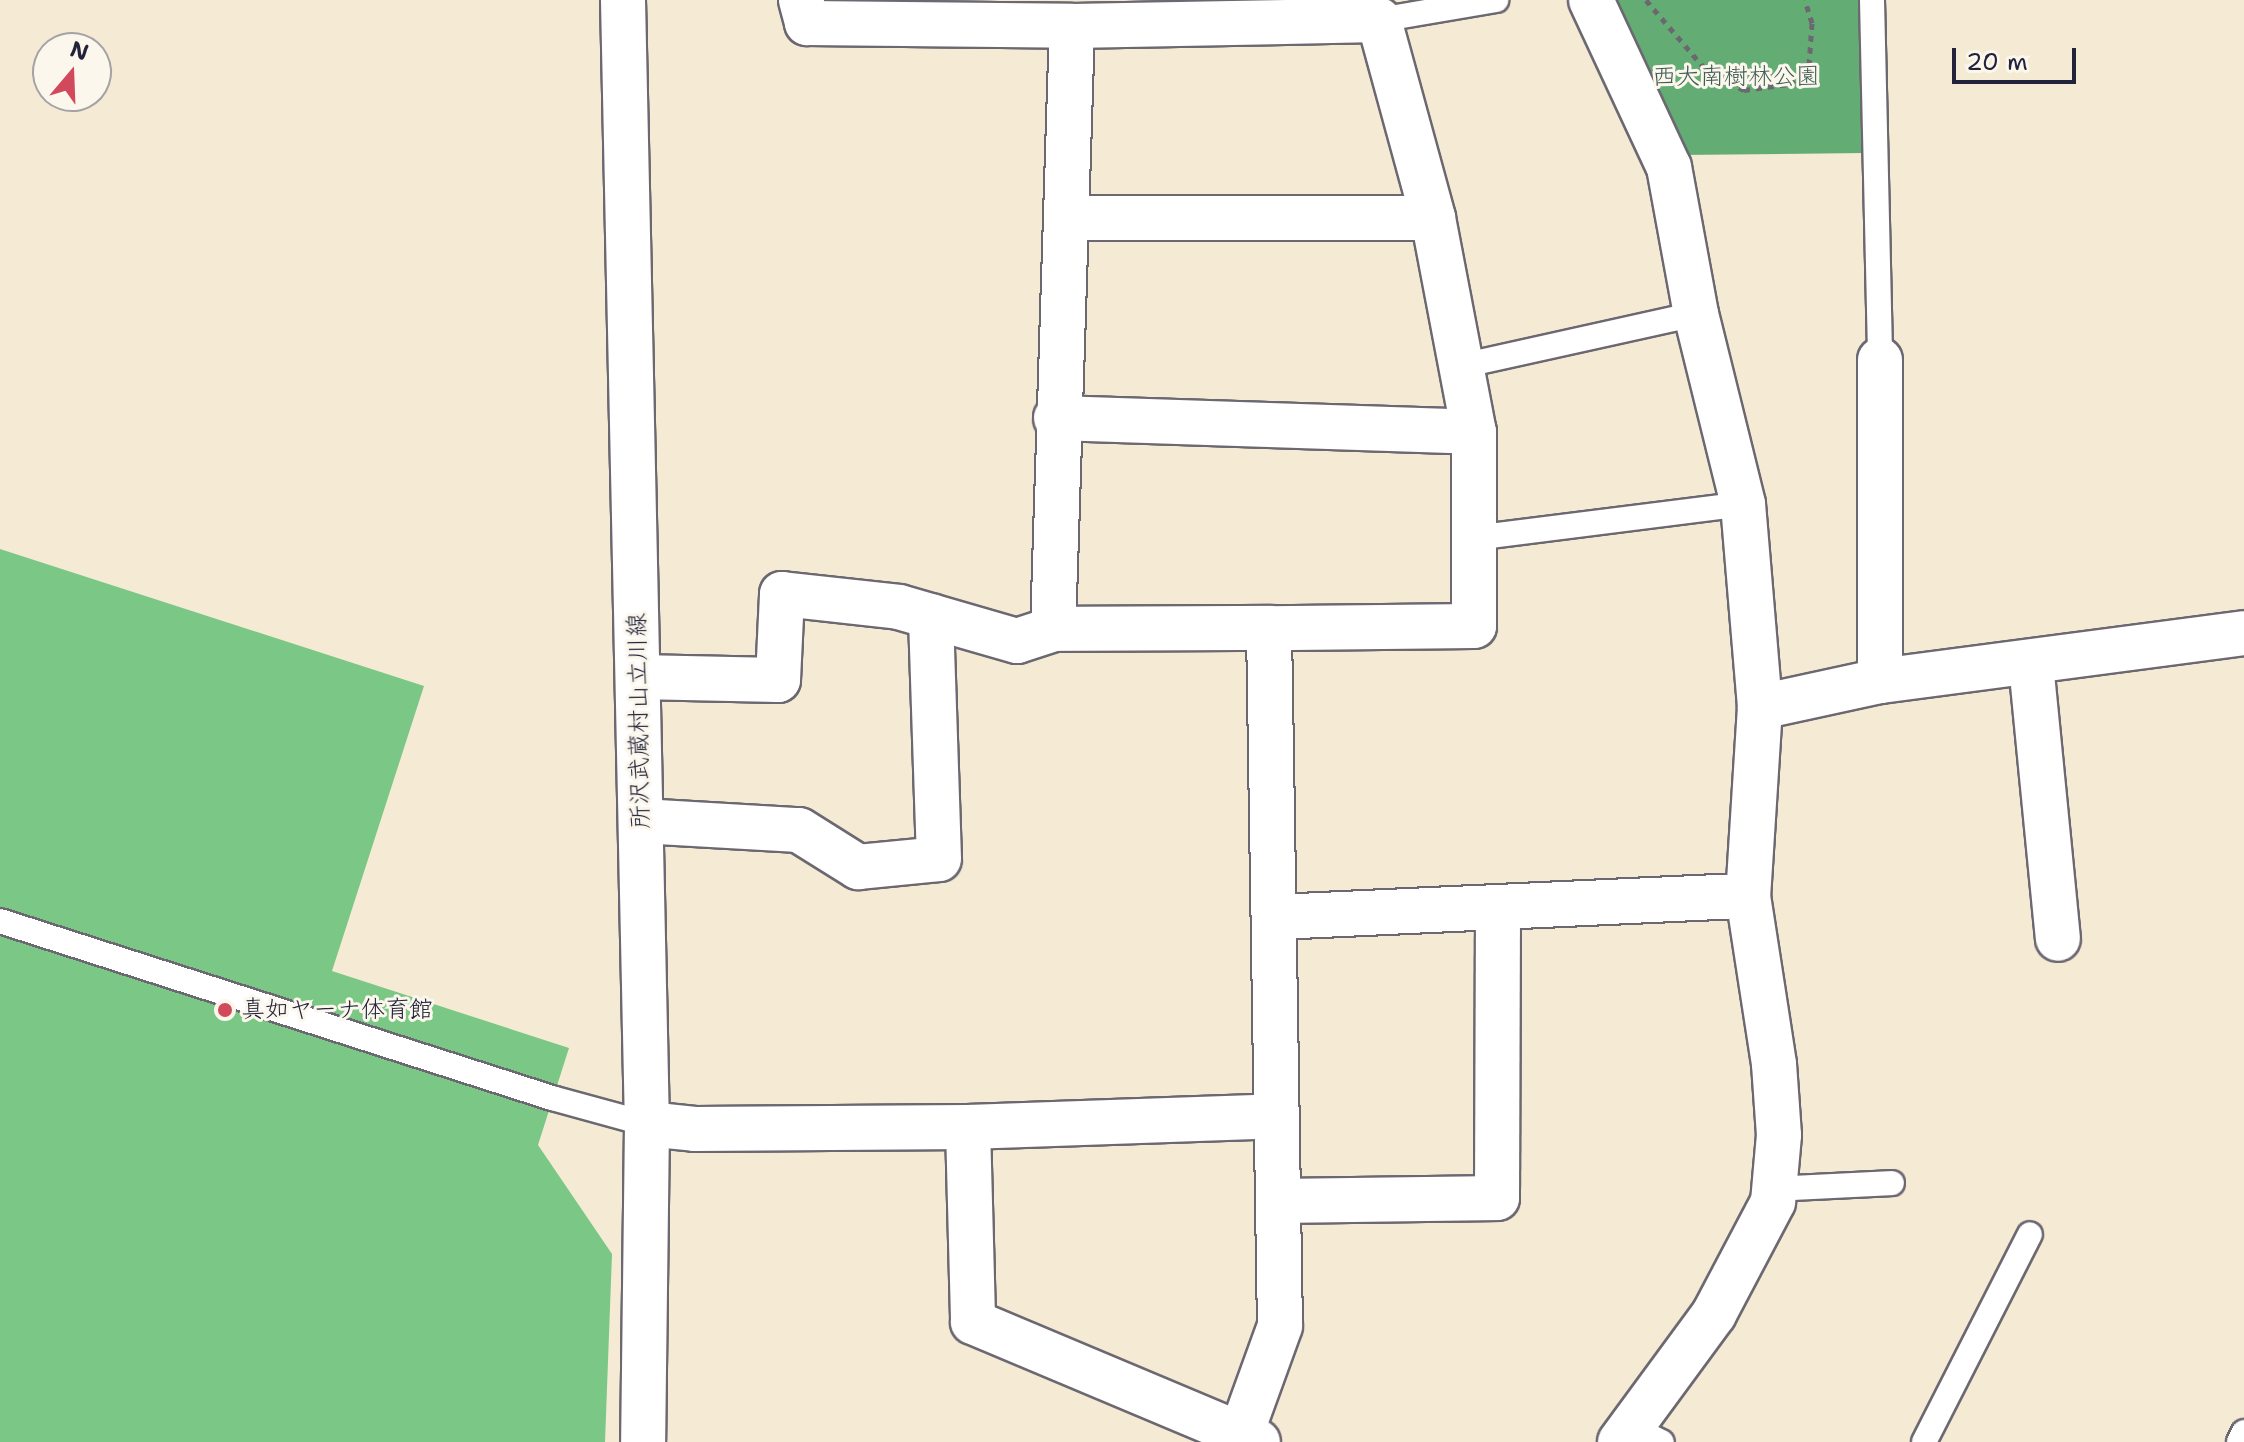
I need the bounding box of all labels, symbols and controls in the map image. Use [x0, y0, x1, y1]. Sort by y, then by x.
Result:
north arrow [32, 32, 112, 112]
scale bar [1956, 32, 2080, 82]
text: N [66, 34, 92, 67]
text: 20 m [1966, 46, 2028, 78]
park label: 西大南樹林公園 [1652, 63, 1820, 91]
street label: 所沢武蔵村山立川線 [623, 613, 655, 829]
place label: 真如ヤーナ体育館 [241, 996, 433, 1024]
marker: 真如ヤーナ体育館 [216, 1001, 234, 1019]

